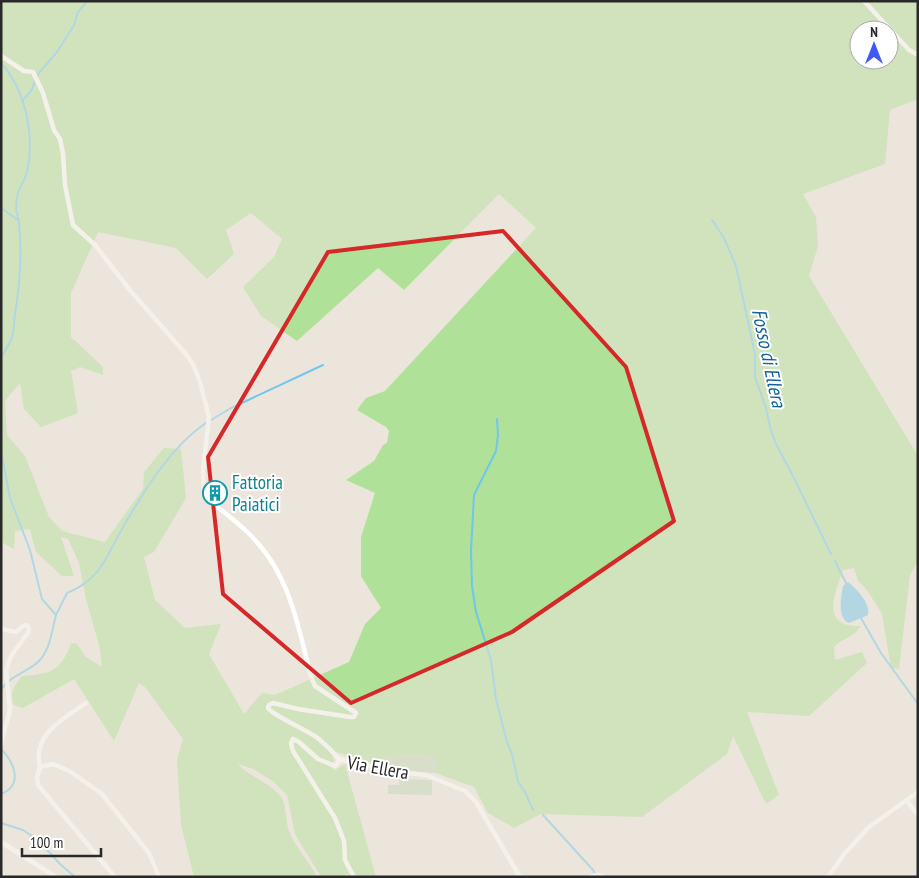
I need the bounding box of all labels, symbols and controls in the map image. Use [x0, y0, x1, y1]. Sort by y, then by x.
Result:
north arrow [849, 20, 899, 70]
text: N [870, 23, 878, 41]
water label: Fosso di Ellera [746, 306, 792, 411]
place label: Fattoria Paiatici [232, 470, 283, 516]
building icon: Fattoria Paiatici [202, 480, 228, 506]
street label: Via Ellera [344, 750, 411, 784]
scale bar [22, 826, 101, 858]
text: 100 m [30, 833, 63, 852]

